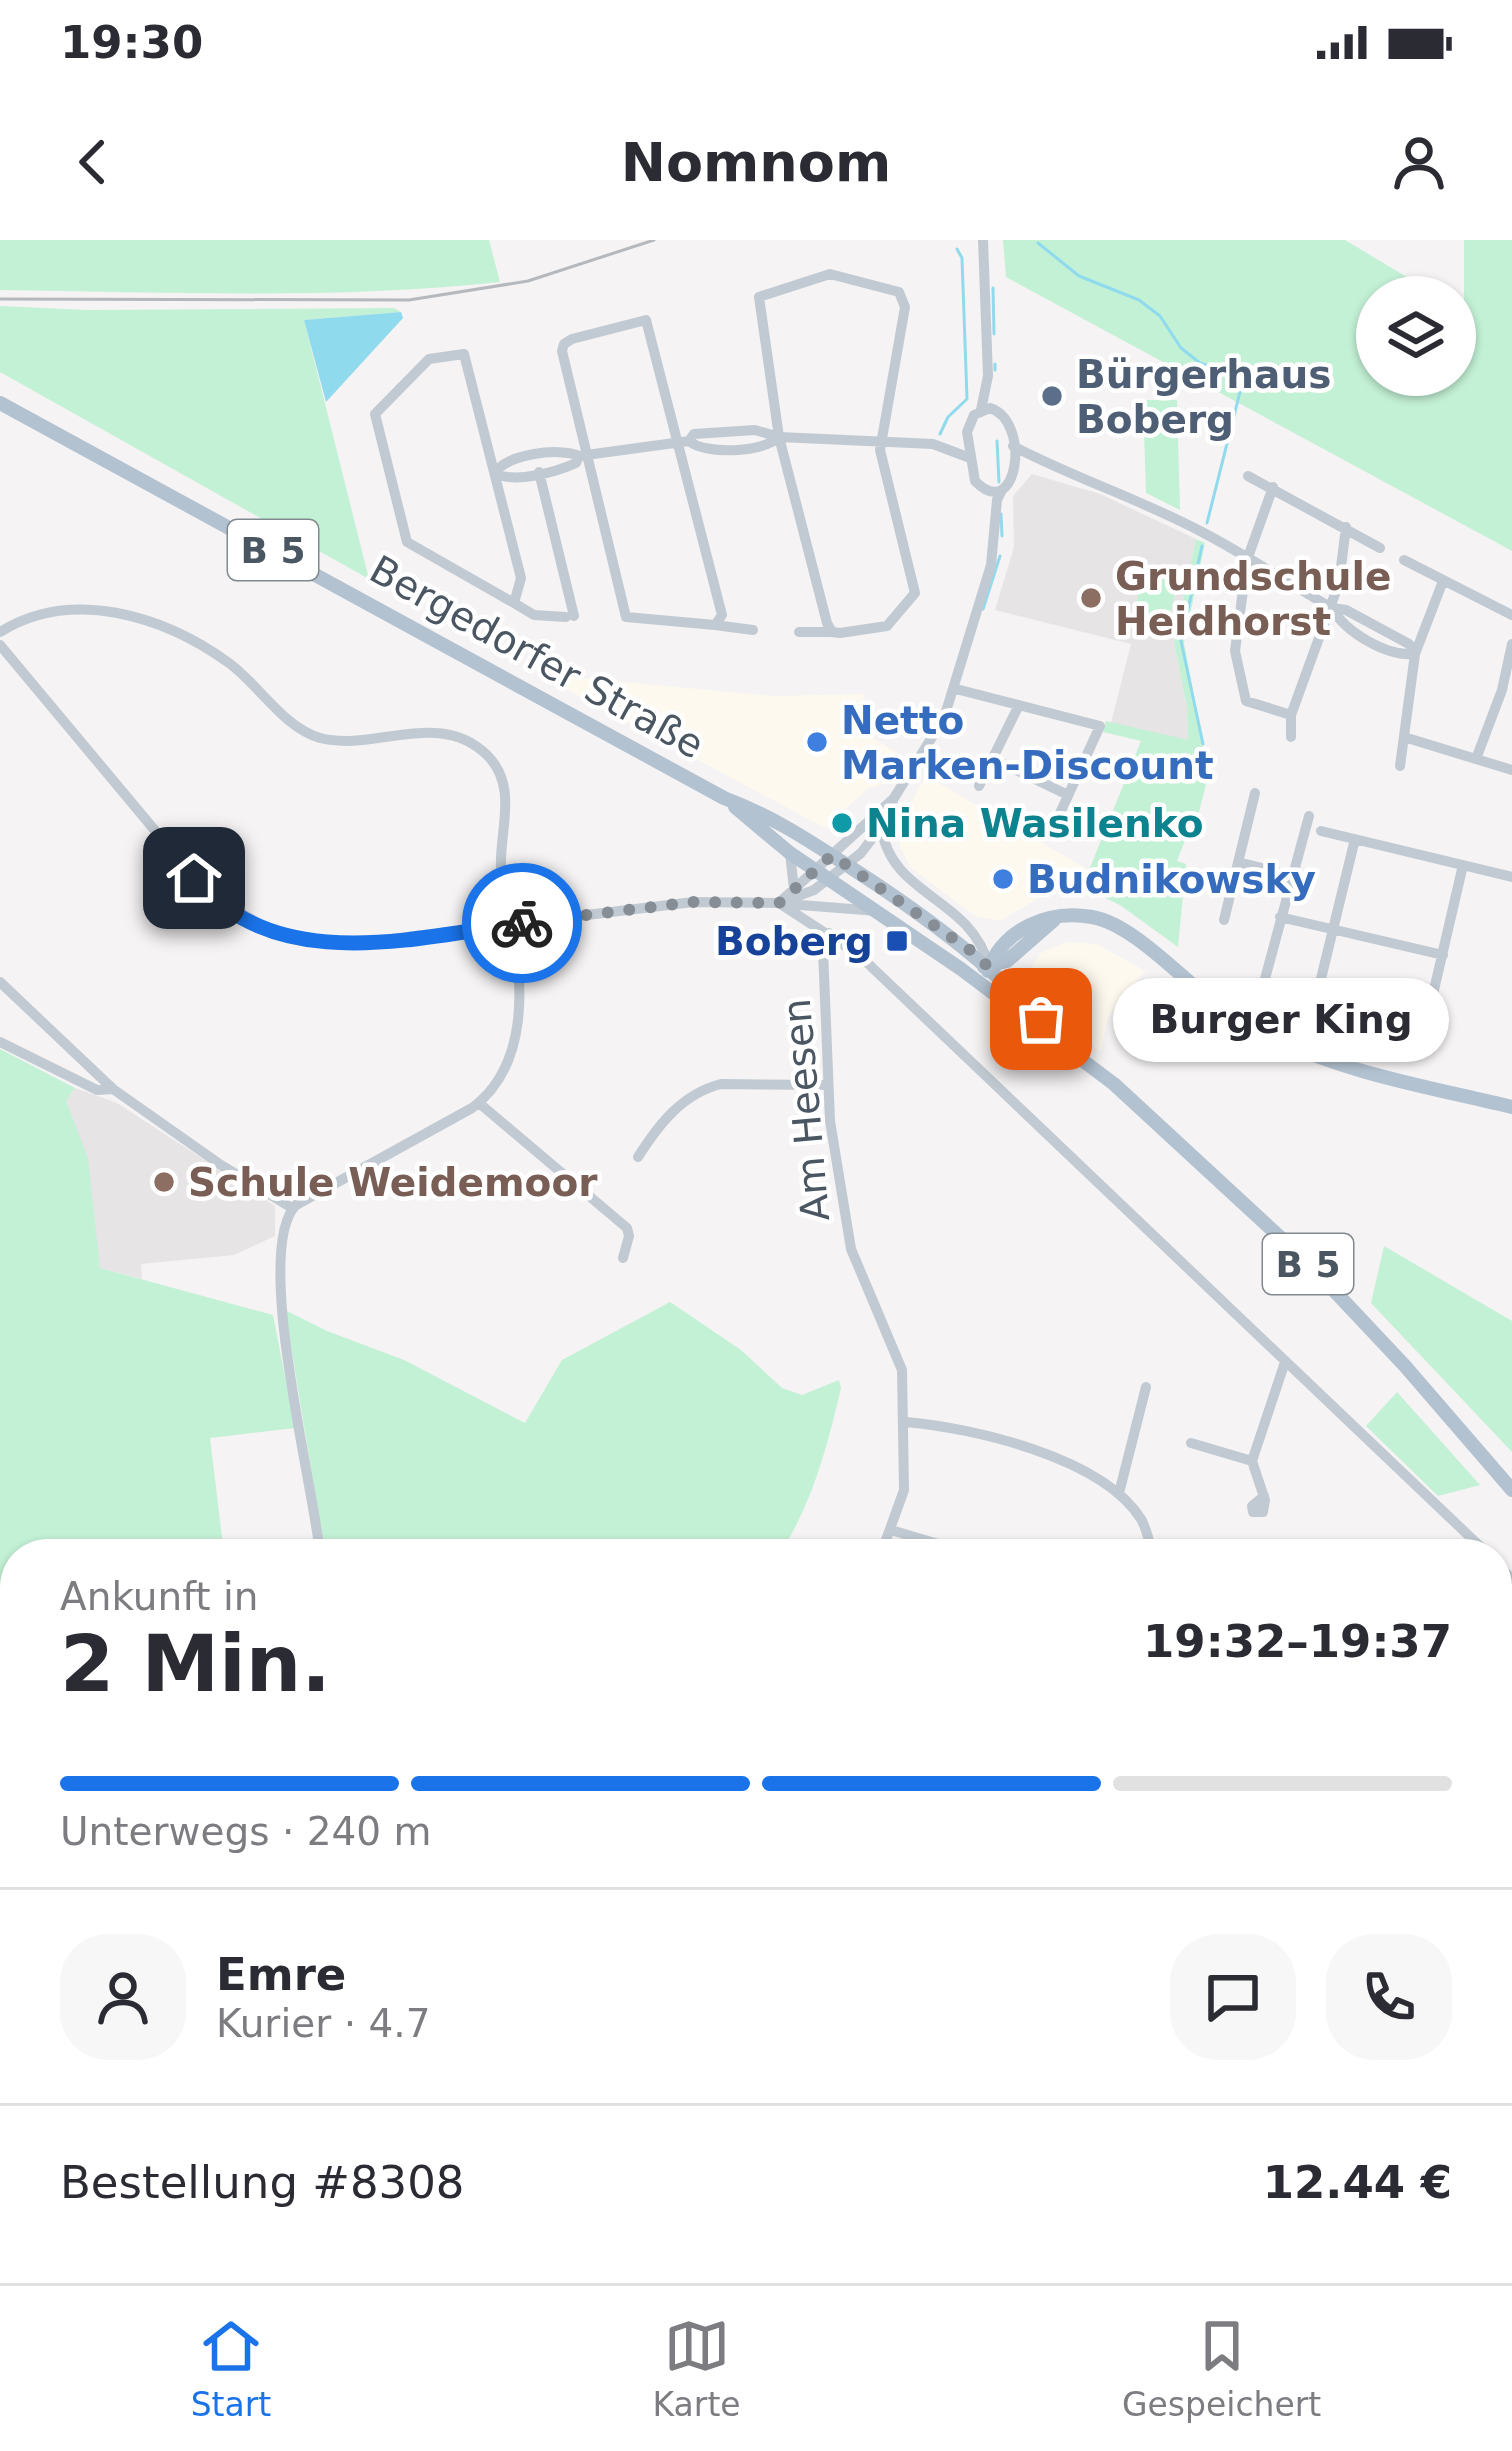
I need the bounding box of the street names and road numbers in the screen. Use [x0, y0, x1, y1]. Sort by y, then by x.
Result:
road number: B 5 [228, 520, 318, 580]
street label: Bergedorfer Straße [362, 547, 712, 767]
street label: Am Heesen [774, 997, 838, 1223]
road number: B 5 [1263, 1234, 1353, 1294]

